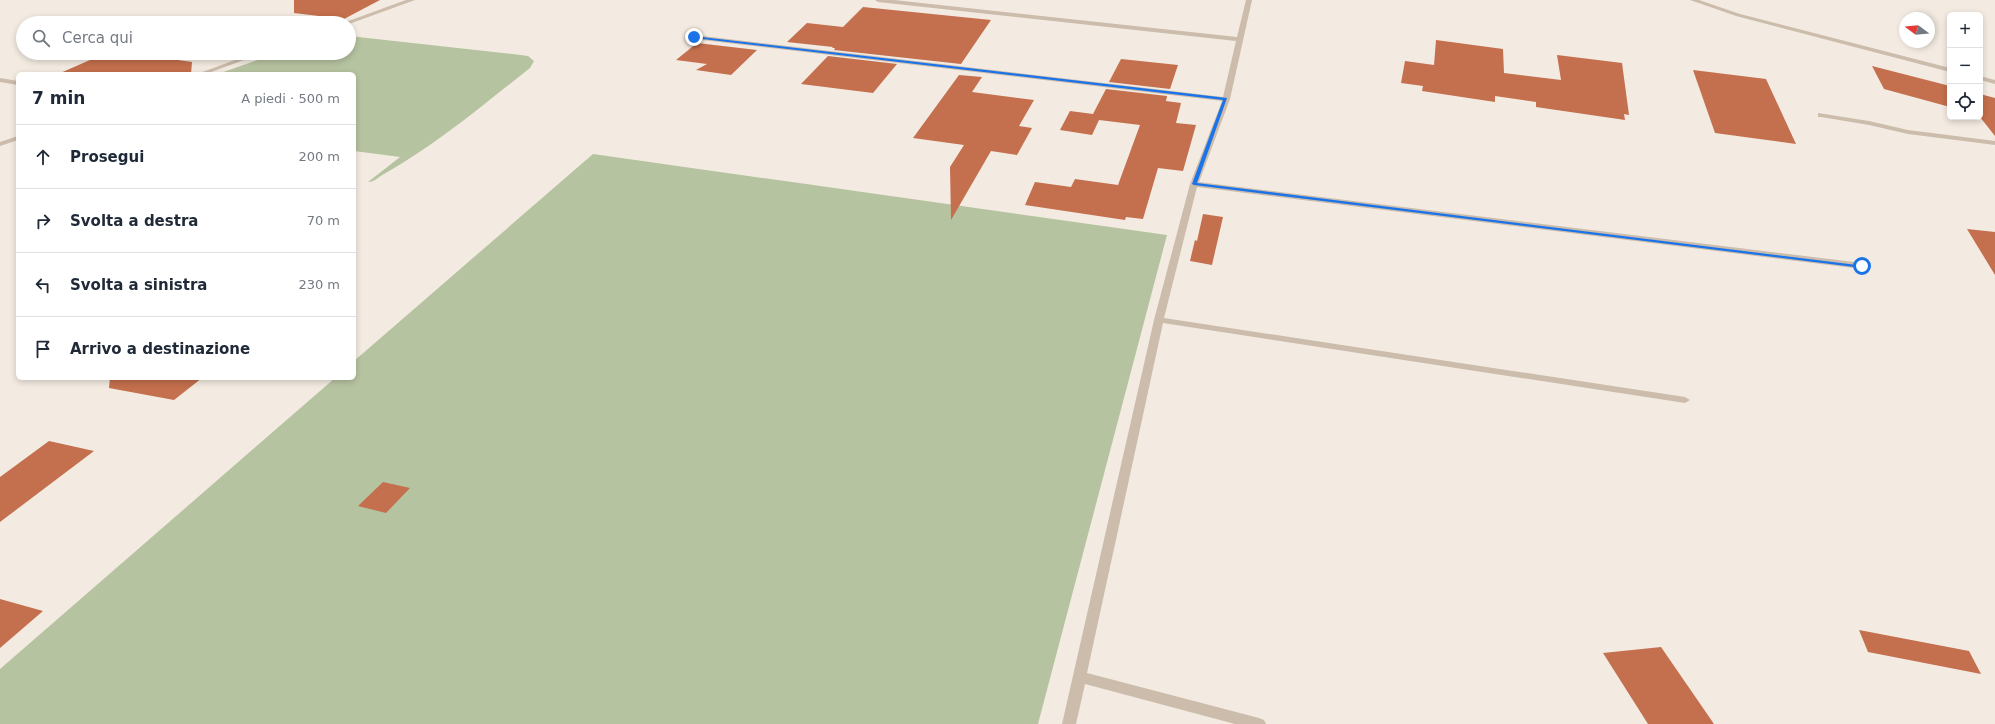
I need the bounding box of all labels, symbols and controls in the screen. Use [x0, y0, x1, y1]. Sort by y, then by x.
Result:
north arrow [1899, 12, 1935, 48]
map controls [1947, 12, 1983, 120]
button: + [1947, 12, 1983, 48]
search box [16, 16, 356, 60]
icon: search [30, 27, 52, 49]
route end [685, 28, 703, 46]
text: Cerca qui [62, 29, 133, 47]
button: − [1947, 48, 1983, 84]
button: locate [1947, 84, 1983, 120]
text: 7 min [32, 88, 85, 108]
text: A piedi · 500 m [241, 91, 340, 106]
icon: ahead [32, 146, 54, 168]
text: Prosegui [70, 148, 144, 166]
text: 200 m [298, 149, 340, 164]
icon: right [32, 210, 54, 232]
text: Svolta a destra [70, 212, 198, 230]
text: 70 m [307, 213, 340, 228]
route start [1853, 257, 1871, 275]
icon: left [32, 274, 54, 296]
text: Svolta a sinistra [70, 276, 207, 294]
text: 230 m [298, 277, 340, 292]
icon: arrive [32, 338, 54, 360]
text: Arrivo a destinazione [70, 340, 250, 358]

